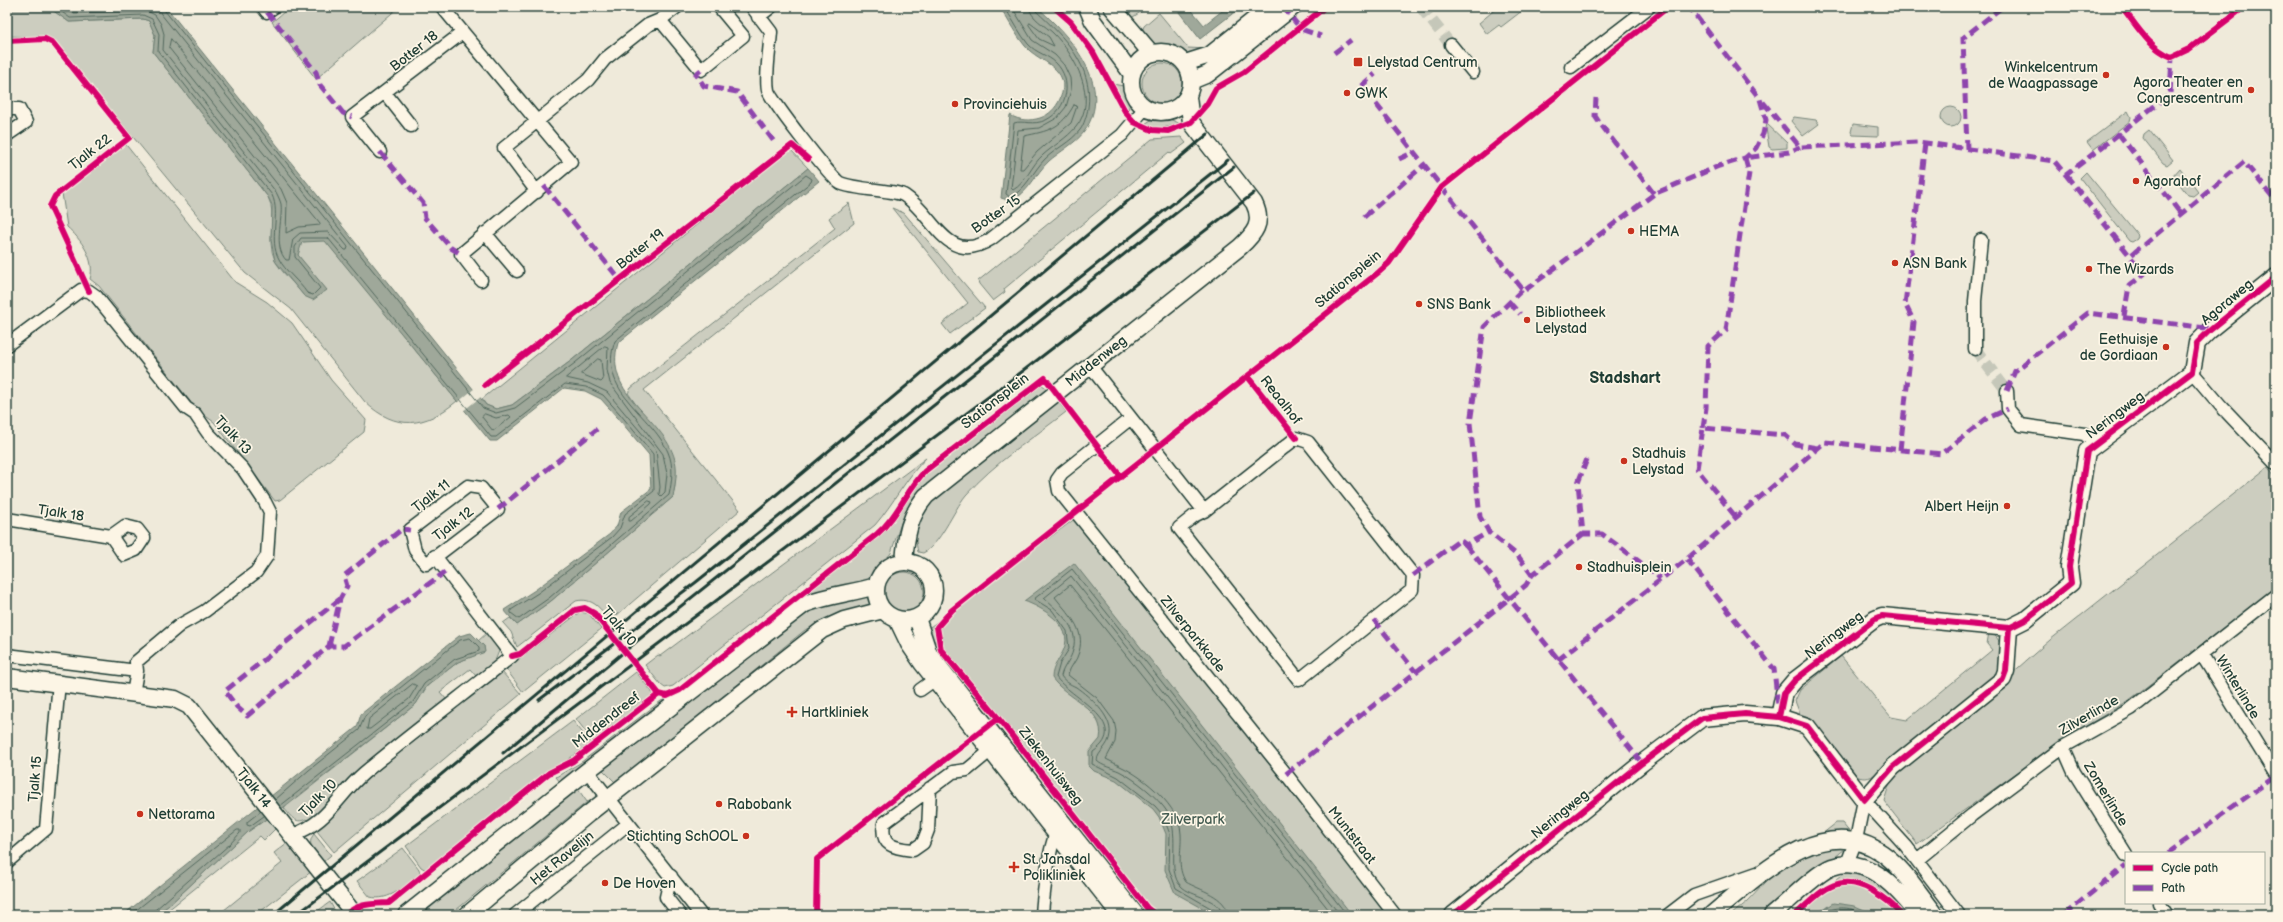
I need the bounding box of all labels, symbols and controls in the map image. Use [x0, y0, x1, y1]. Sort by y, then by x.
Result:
street label: Botter 18 [387, 27, 441, 75]
place label: Lelystad Centrum [1367, 54, 1478, 71]
marker: Lelystad Centrum [1352, 56, 1364, 68]
place label: Winkelcentrum de Waagpassage [1988, 59, 2098, 92]
marker: Winkelcentrum de Waagpassage [2101, 70, 2111, 80]
place label: Agora Theater en Congrescentrum [2133, 74, 2243, 107]
place label: GWK [1355, 85, 1388, 102]
marker: Agora Theater en Congrescentrum [2246, 85, 2256, 95]
marker: GWK [1342, 88, 1352, 98]
place label: Provinciehuis [963, 96, 1047, 113]
marker: Provinciehuis [950, 99, 960, 109]
street label: Tjalk 22 [65, 130, 115, 174]
place label: Agorahof [2144, 173, 2202, 190]
marker: Agorahof [2131, 176, 2141, 186]
street label: Botter 15 [968, 191, 1024, 237]
place label: HEMA [1639, 223, 1680, 240]
street label: Botter 19 [613, 225, 667, 273]
marker: HEMA [1626, 226, 1636, 236]
street label: Stationsplein [1311, 246, 1385, 312]
place label: ASN Bank [1903, 255, 1967, 272]
marker: ASN Bank [1890, 258, 1900, 268]
place label: The Wizards [2097, 261, 2174, 278]
marker: The Wizards [2084, 264, 2094, 274]
street label: Agoraweg [2198, 275, 2256, 329]
place label: SNS Bank [1427, 296, 1491, 313]
marker: SNS Bank [1414, 299, 1424, 309]
place label: Bibliotheek Lelystad [1535, 304, 1606, 337]
marker: Bibliotheek Lelystad [1522, 315, 1532, 325]
place label: Eethuisje de Gordiaan [2080, 331, 2158, 364]
street label: Middenweg [1062, 332, 1130, 390]
marker: Eethuisje de Gordiaan [2161, 342, 2171, 352]
street label: Stationsplein [958, 369, 1032, 433]
district label: Stadshart [1589, 369, 1661, 388]
street label: Reaalhof [1257, 372, 1306, 428]
street label: Neringweg [2082, 388, 2148, 442]
street label: Tjalk 13 [211, 412, 255, 458]
place label: Stadhuis Lelystad [1632, 445, 1686, 478]
marker: Stadhuis Lelystad [1619, 456, 1629, 466]
street label: Tjalk 11 [409, 476, 453, 516]
place label: Albert Heijn [1925, 498, 1999, 515]
street label: Tjalk 18 [37, 501, 85, 525]
marker: Albert Heijn [2002, 501, 2012, 511]
street label: Tjalk 12 [429, 503, 477, 545]
place label: Stadhuisplein [1587, 559, 1672, 576]
marker: Stadhuisplein [1574, 562, 1584, 572]
street label: Zilverparkkade [1156, 591, 1229, 676]
street label: Tjalk 10 [598, 603, 640, 649]
street label: Neringweg [1801, 608, 1867, 662]
street label: Winterlinde [2212, 652, 2264, 722]
street label: Middendreef [569, 688, 644, 752]
street label: Zilverlinde [2056, 691, 2122, 739]
place label: Hartkliniek [801, 704, 868, 721]
marker: Hartkliniek [786, 706, 798, 718]
street label: Ziekenhuisweg [1015, 723, 1087, 808]
street label: Tjalk 15 [25, 755, 45, 803]
street label: Zomerlinde [2080, 758, 2132, 829]
street label: Tjalk 14 [233, 764, 275, 812]
street label: Tjalk 10 [296, 776, 340, 820]
street label: Neringweg [1528, 786, 1592, 842]
place label: Rabobank [727, 796, 791, 813]
marker: Rabobank [714, 799, 724, 809]
street label: Muntstraat [1324, 803, 1380, 868]
place label: Nettorama [148, 806, 215, 823]
marker: Nettorama [135, 809, 145, 819]
park label: Zilverpark [1161, 811, 1225, 828]
street label: Het Ravelijn [527, 827, 597, 889]
place label: Stichting SchOOL [627, 828, 738, 845]
marker: Stichting SchOOL [741, 831, 751, 841]
place label: St. Jansdal Polikliniek [1023, 851, 1090, 884]
legend [2125, 852, 2265, 904]
marker: St. Jansdal Polikliniek [1008, 861, 1020, 873]
text: Cycle path [2161, 861, 2218, 876]
place label: De Hoven [613, 875, 676, 892]
marker: De Hoven [600, 878, 610, 888]
text: Path [2161, 881, 2186, 896]

